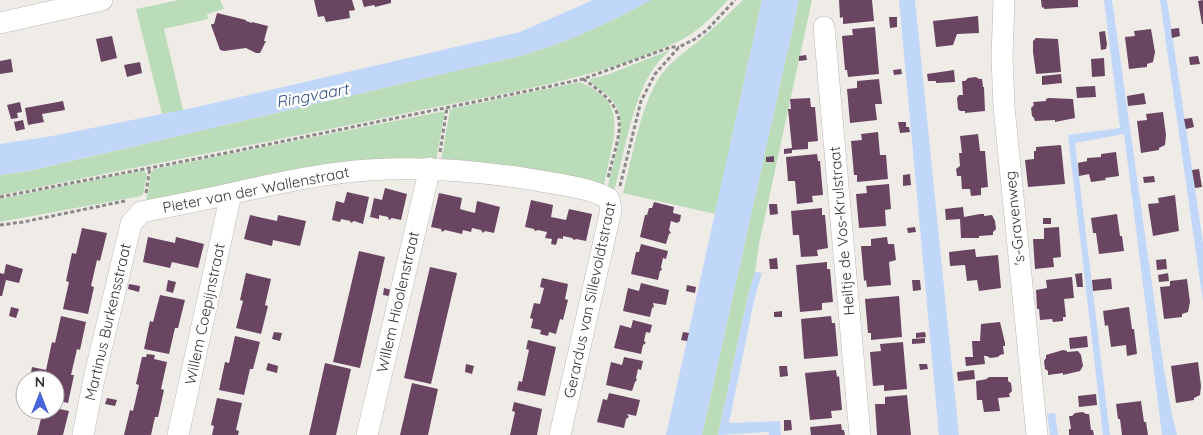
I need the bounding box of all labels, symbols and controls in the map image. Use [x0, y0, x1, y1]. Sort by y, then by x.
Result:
water label: Ringvaart [274, 78, 351, 112]
street label: Heiltje de Vos-Krulstraat [825, 146, 858, 316]
street label: Pieter van der Wallenstraat [161, 162, 351, 217]
street label: 's-Gravenweg [1000, 170, 1029, 266]
street label: Gerardus van Sillevoldtstraat [559, 200, 620, 400]
street label: Willem Hioolenstraat [372, 229, 423, 374]
street label: Martinus Burkensstraat [80, 241, 135, 402]
street label: Willem Coepijnstraat [180, 241, 229, 386]
north arrow [15, 370, 65, 420]
text: N [35, 373, 45, 391]

